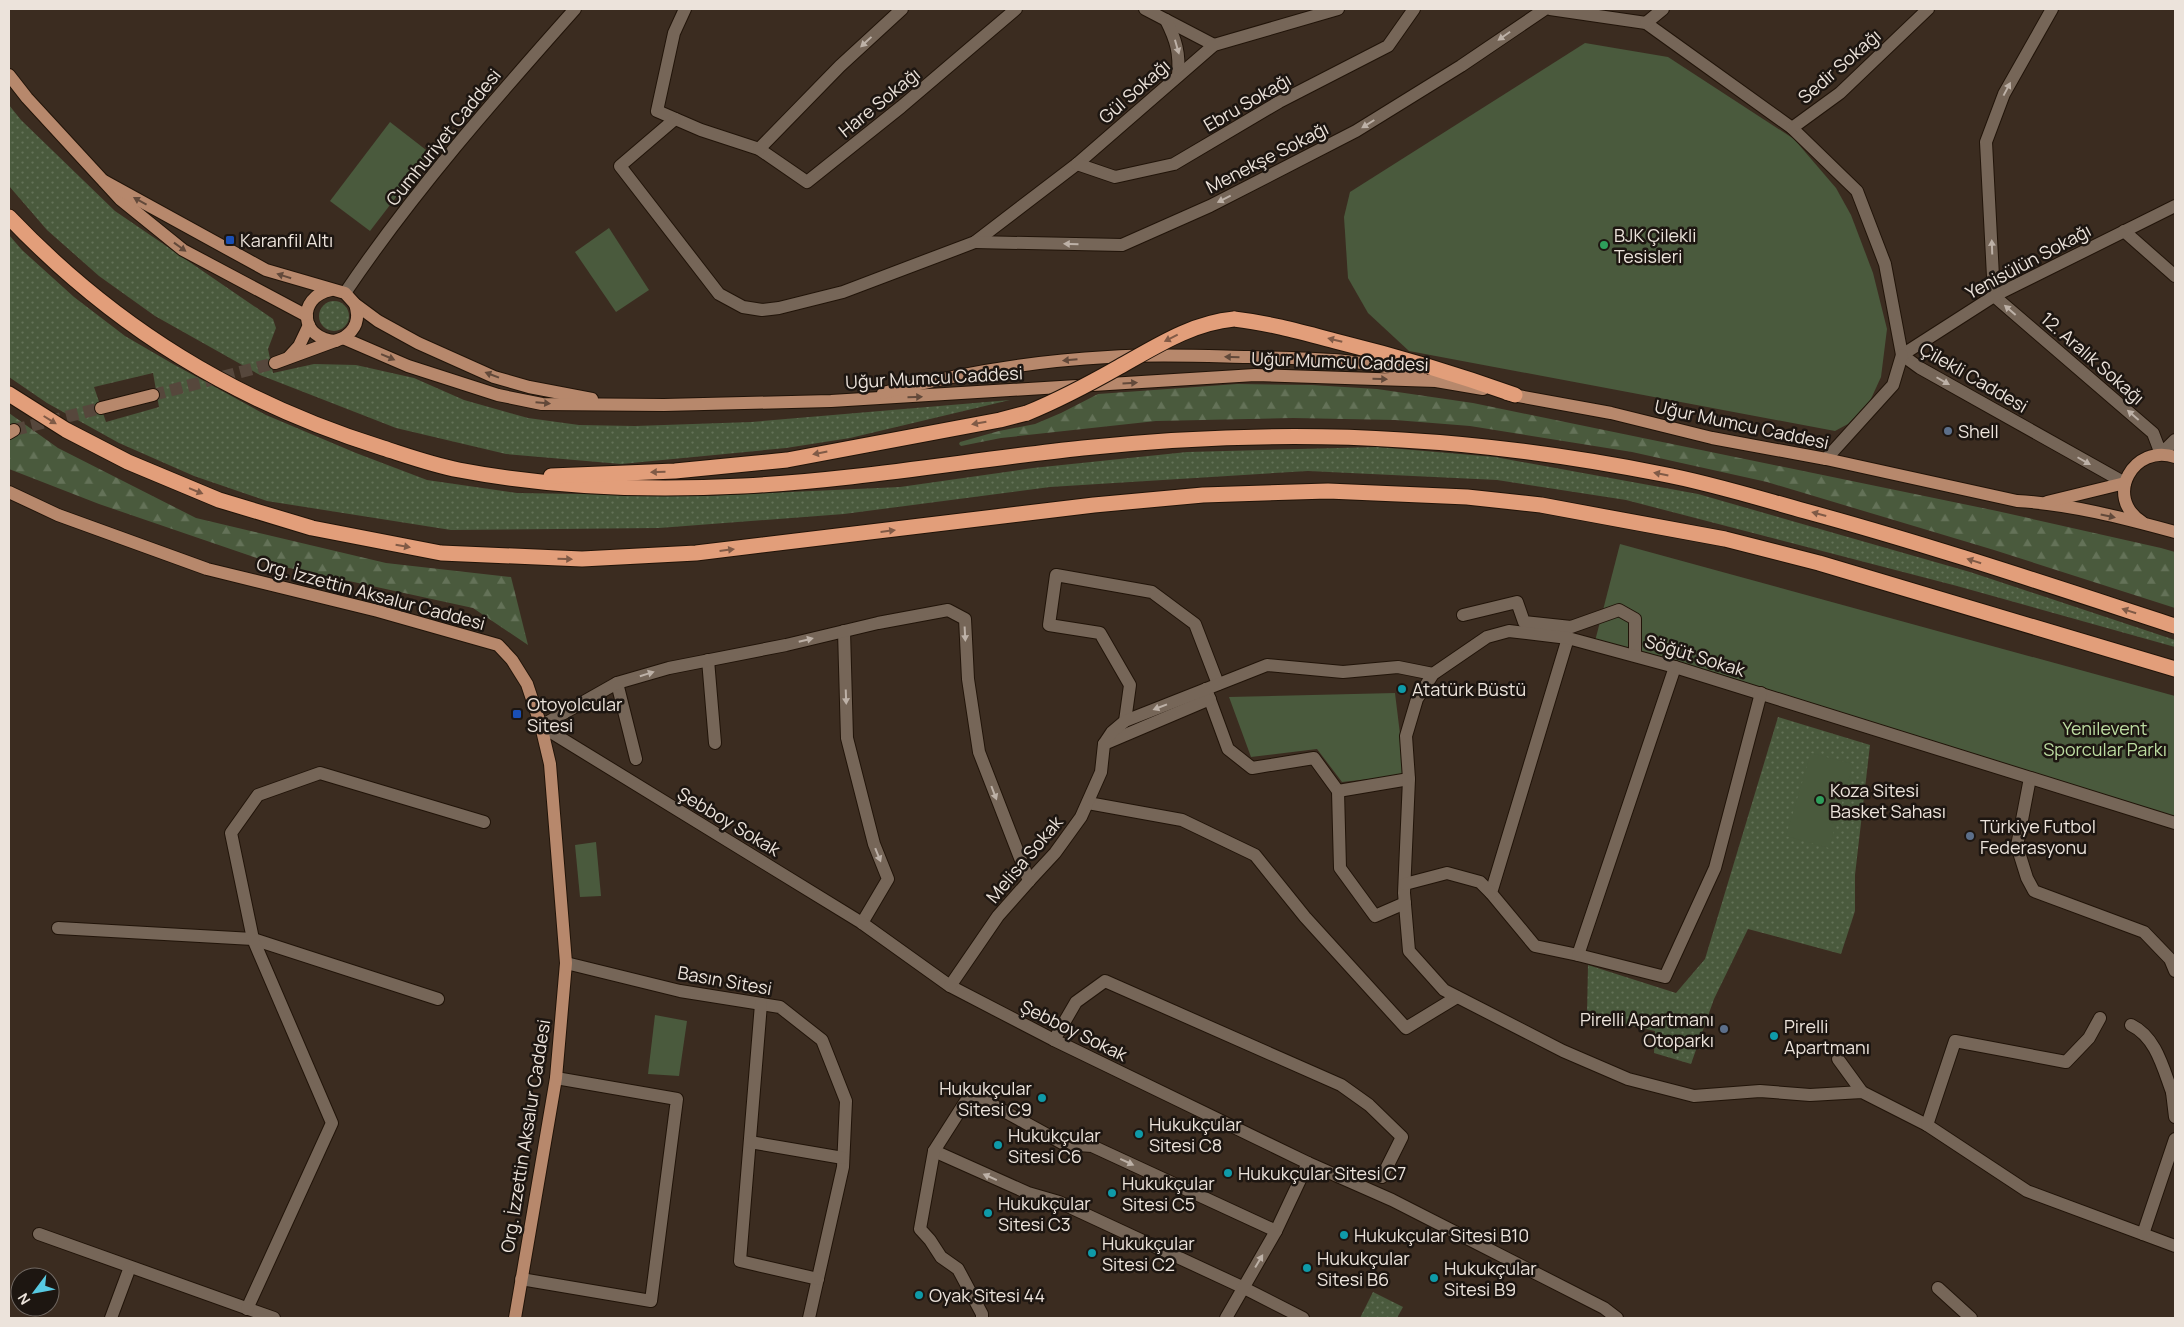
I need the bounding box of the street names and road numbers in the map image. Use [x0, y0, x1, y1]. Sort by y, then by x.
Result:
street label: Sedir Sokağı [1793, 23, 1885, 109]
street label: Gül Sokağı [1093, 53, 1175, 129]
street label: Hare Sokağı [833, 62, 925, 142]
street label: Cumhuriyet Caddesi [380, 63, 506, 211]
street label: Ebru Sokağı [1199, 67, 1295, 137]
street label: Menekşe Sokağı [1202, 116, 1332, 198]
street label: Yenisülün Sokağı [1961, 218, 2095, 304]
street label: 12. Aralık Sokağı [2036, 306, 2150, 410]
street label: Çilekli Caddesi [1916, 336, 2032, 418]
street label: Uğur Mumcu Caddesi [1251, 346, 1429, 376]
street label: Uğur Mumcu Caddesi [845, 360, 1023, 394]
street label: Uğur Mumcu Caddesi [1653, 394, 1831, 454]
street label: Org. İzzettin Aksalur Caddesi [254, 551, 488, 635]
street label: Söğüt Sokak [1642, 628, 1749, 682]
street label: Şebboy Sokak [673, 781, 786, 862]
street label: Melisa Sokak [981, 810, 1068, 908]
street label: Basın Sitesi [676, 960, 774, 1000]
street label: Şebboy Sokak [1017, 994, 1132, 1067]
street label: Org. İzzettin Aksalur Caddesi [495, 1018, 555, 1254]

